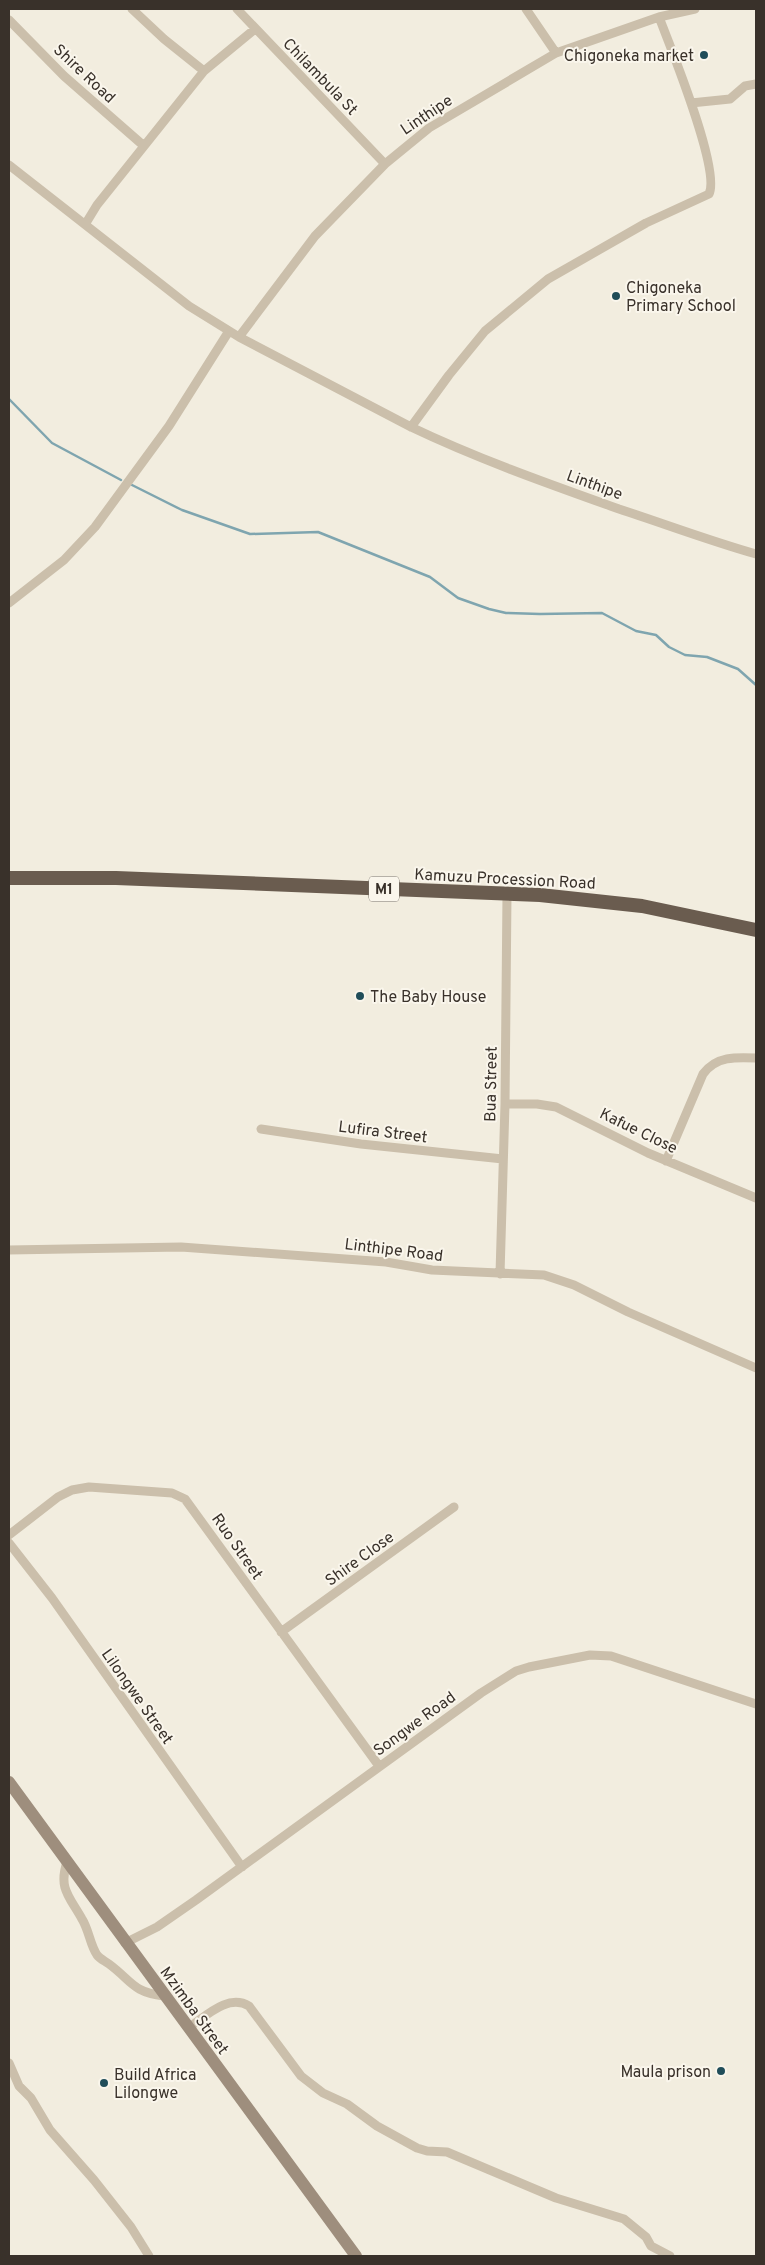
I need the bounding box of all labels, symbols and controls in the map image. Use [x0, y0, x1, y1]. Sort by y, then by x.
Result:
street label: Chilambula St [278, 35, 361, 120]
street label: Shire Road [48, 41, 119, 108]
place label: Chigoneka market [564, 47, 694, 67]
marker: Chigoneka market [698, 49, 710, 61]
street label: Linthipe [397, 91, 457, 140]
place label: Chigoneka Primary School [626, 279, 736, 317]
marker: Chigoneka Primary School [610, 290, 622, 302]
street label: Linthipe [563, 466, 625, 505]
street label: Kamuzu Procession Road [414, 865, 596, 895]
road number: M1 [369, 876, 399, 902]
place label: The Baby House [370, 988, 486, 1008]
marker: The Baby House [354, 990, 366, 1002]
street label: Bua Street [481, 1046, 503, 1122]
street label: Kafue Close [596, 1104, 680, 1159]
street label: Lufira Street [337, 1118, 428, 1148]
street label: Linthipe Road [343, 1235, 444, 1267]
street label: Ruo Street [206, 1510, 266, 1584]
street label: Shire Close [322, 1528, 398, 1591]
street label: Lilongwe Street [96, 1646, 177, 1749]
street label: Songwe Road [370, 1688, 460, 1761]
street label: Mzimba Street [155, 1963, 232, 2059]
place label: Maula prison [620, 2063, 711, 2083]
marker: Maula prison [715, 2065, 727, 2077]
place label: Build Africa Lilongwe [114, 2066, 196, 2104]
marker: Build Africa Lilongwe [98, 2077, 110, 2089]

